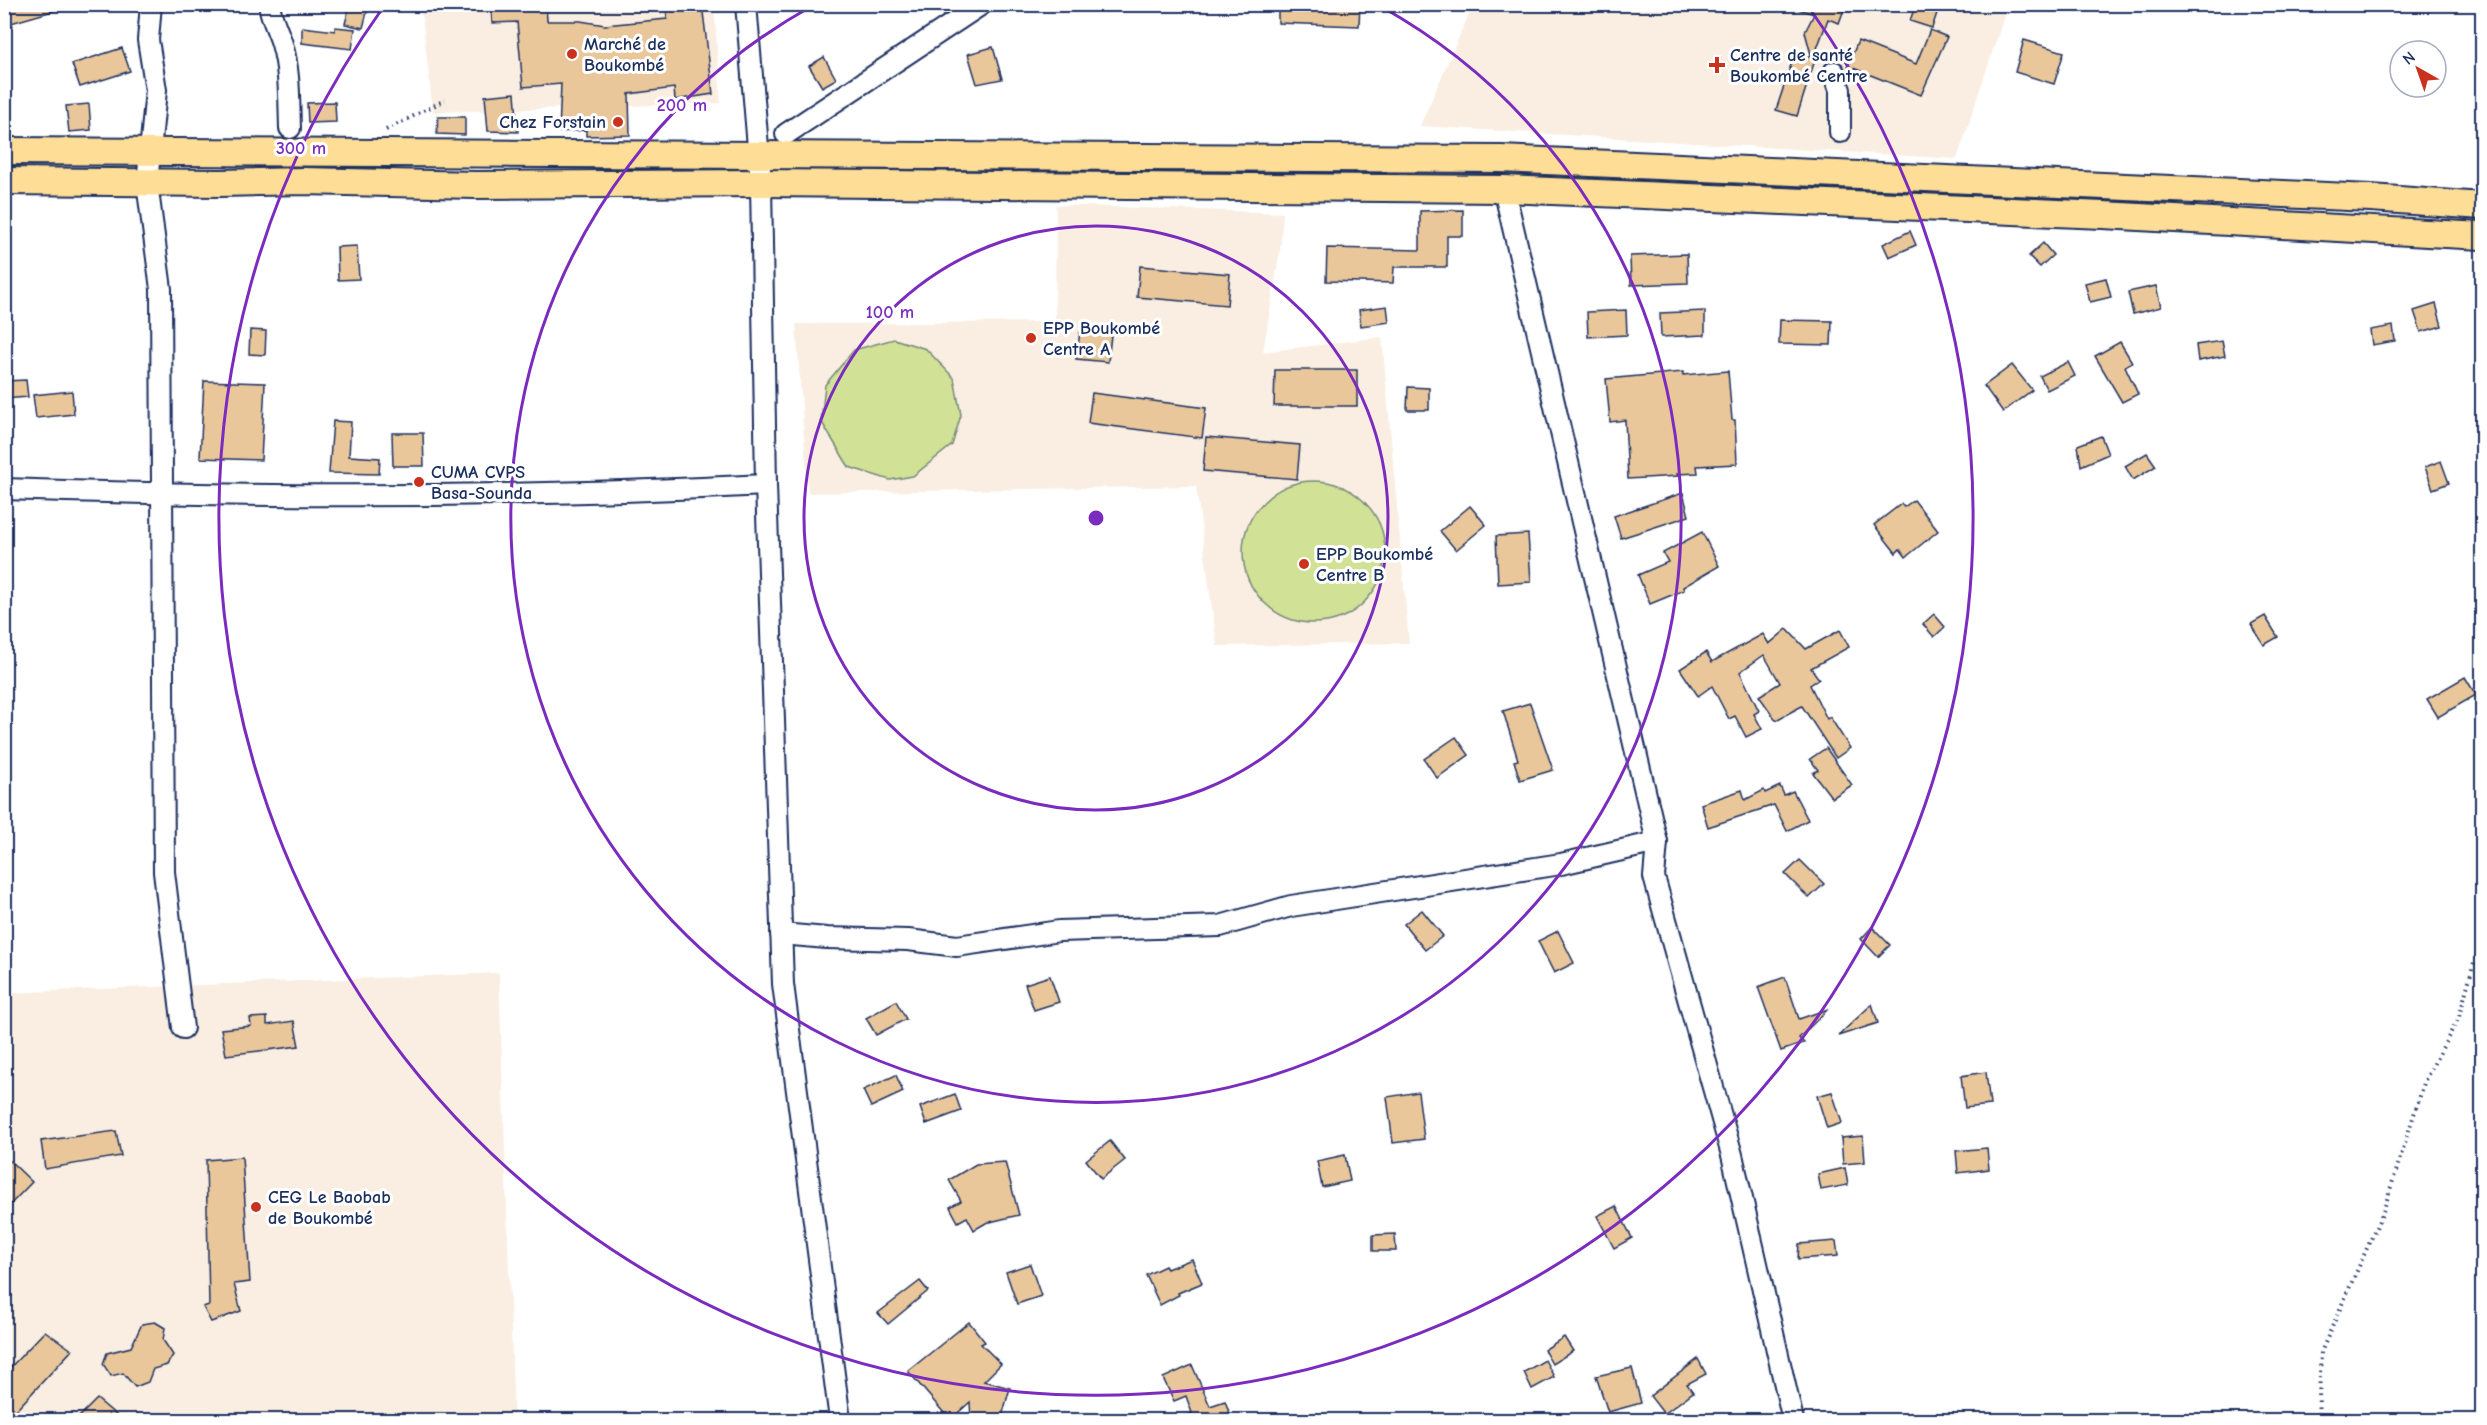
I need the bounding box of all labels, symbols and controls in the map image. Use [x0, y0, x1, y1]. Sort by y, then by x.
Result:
place label: Marché de Boukombé [584, 34, 666, 76]
north arrow [2388, 39, 2448, 99]
place label: Centre de santé Boukombé Centre [1730, 45, 1868, 87]
marker: Marché de Boukombé [565, 47, 579, 61]
text: N [2399, 48, 2419, 69]
marker: Centre de santé Boukombé Centre [1708, 56, 1726, 74]
text: 200 m [657, 95, 707, 116]
place label: Chez Forstain [499, 112, 606, 133]
marker: Chez Forstain [611, 115, 625, 129]
text: 300 m [276, 138, 326, 159]
text: 100 m [866, 302, 914, 323]
place label: EPP Boukombé Centre A [1043, 318, 1160, 360]
marker: EPP Boukombé Centre A [1024, 331, 1038, 345]
place label: CUMA CVPS Basa-Sounda [431, 462, 532, 504]
marker: CUMA CVPS Basa-Sounda [412, 475, 426, 489]
centre of rings [1086, 508, 1106, 528]
place label: EPP Boukombé Centre B [1316, 544, 1433, 586]
marker: EPP Boukombé Centre B [1297, 557, 1311, 571]
place label: CEG Le Baobab de Boukombé [268, 1187, 391, 1229]
marker: CEG Le Baobab de Boukombé [249, 1200, 263, 1214]

